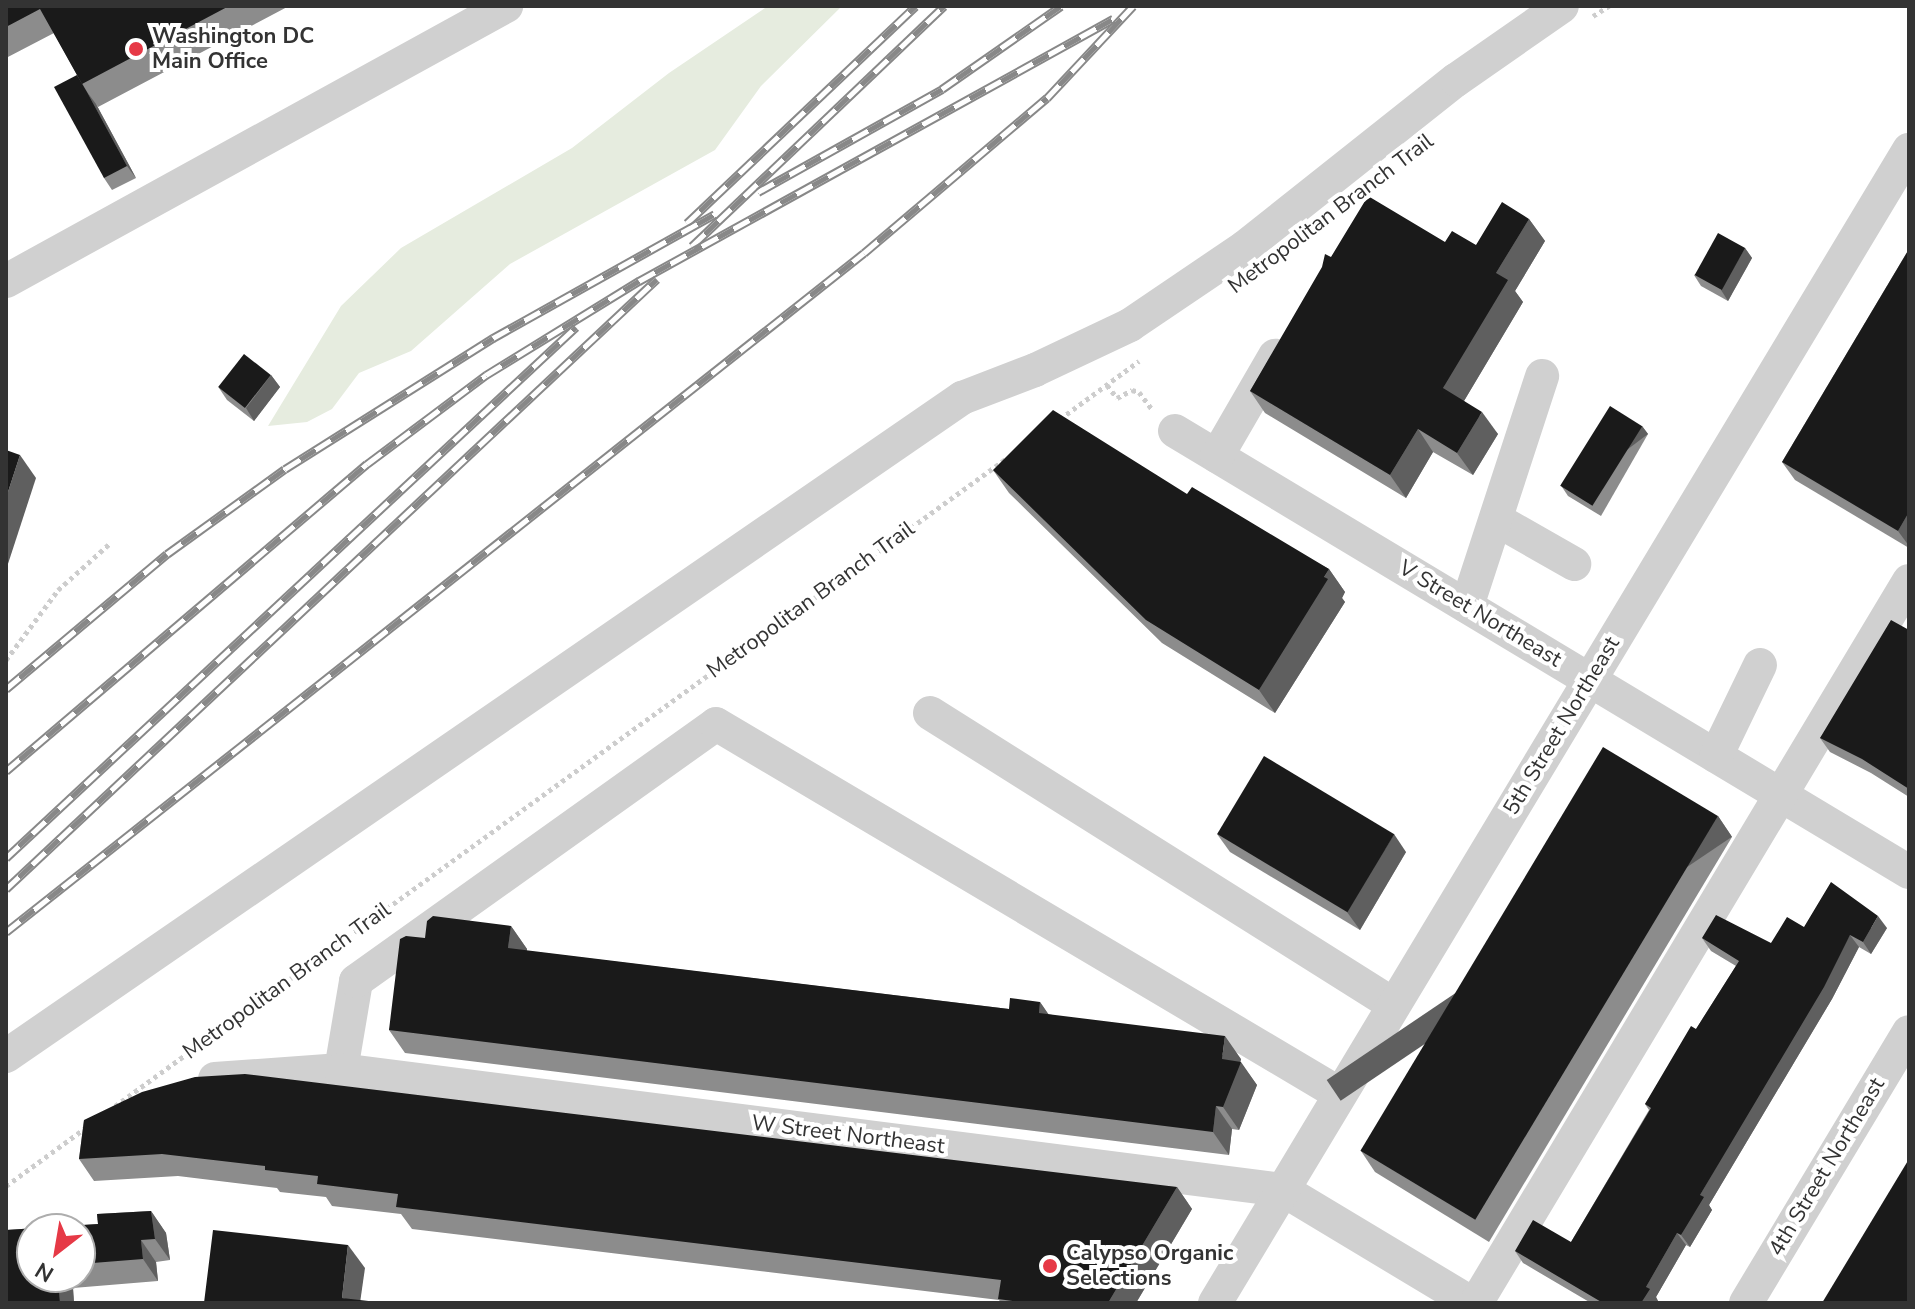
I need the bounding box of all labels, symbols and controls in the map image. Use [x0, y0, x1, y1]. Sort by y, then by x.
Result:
place label: Washington DC Main Office [152, 23, 314, 74]
marker: Washington DC Main Office [127, 40, 145, 58]
street label: Metropolitan Branch Trail [1223, 128, 1439, 300]
street label: Metropolitan Branch Trail [702, 516, 920, 684]
street label: V Street Northeast [1394, 555, 1566, 673]
street label: 5th Street Northeast [1498, 632, 1626, 820]
street label: Metropolitan Branch Trail [178, 897, 396, 1065]
street label: 4th Street Northeast [1763, 1073, 1891, 1261]
street label: W Street Northeast [750, 1110, 946, 1160]
north arrow [16, 1213, 96, 1293]
place label: Calypso Organic Selections [1066, 1240, 1233, 1292]
text: N [30, 1255, 59, 1289]
marker: Calypso Organic Selections [1041, 1257, 1059, 1275]

